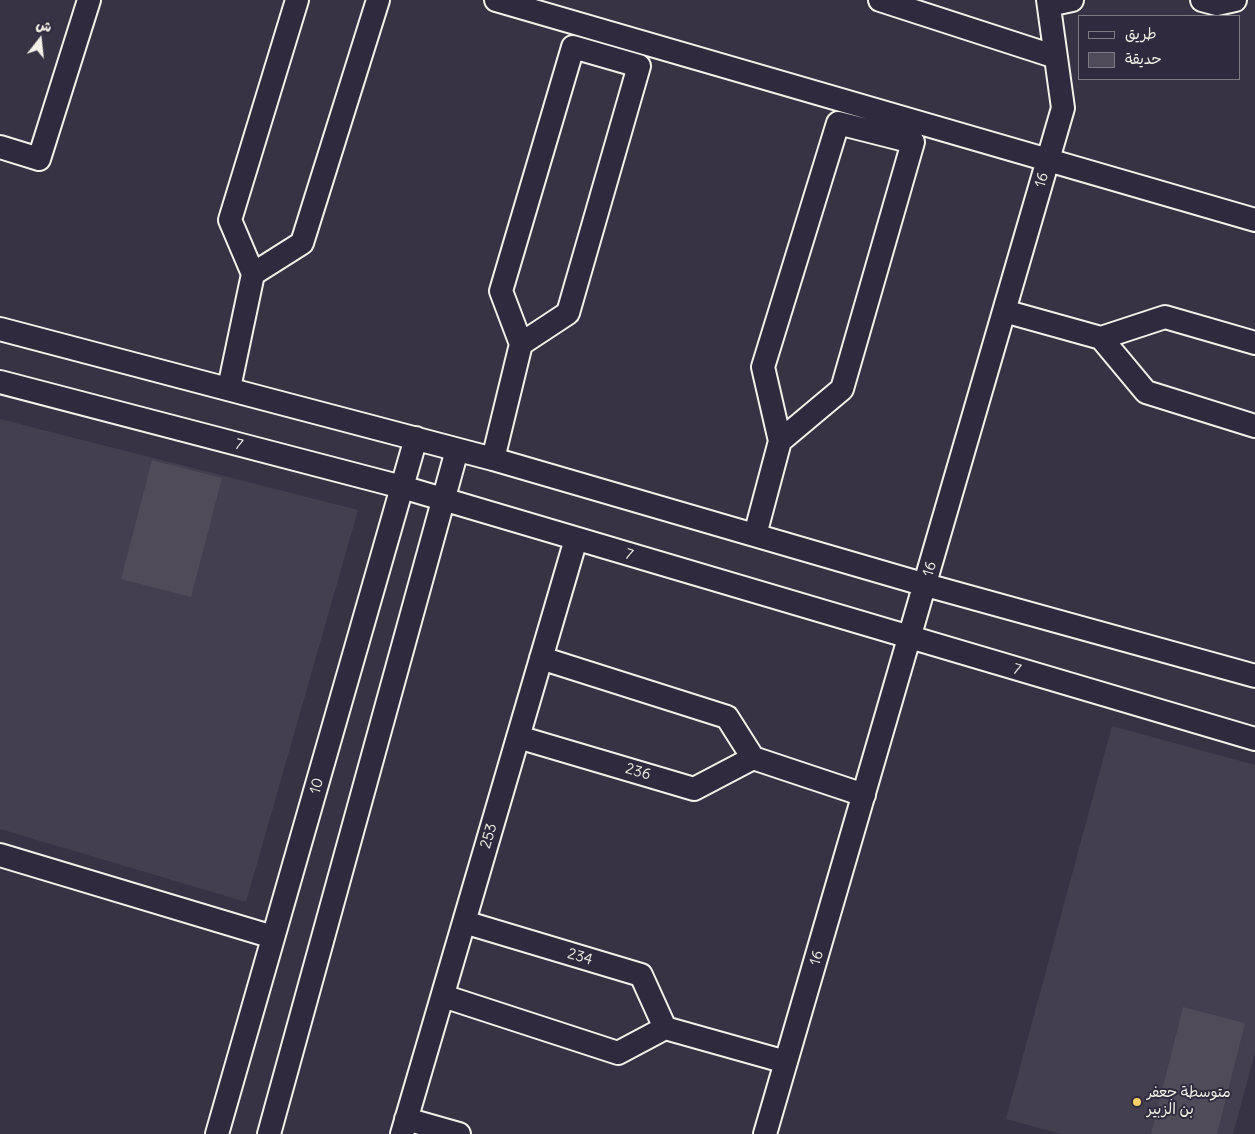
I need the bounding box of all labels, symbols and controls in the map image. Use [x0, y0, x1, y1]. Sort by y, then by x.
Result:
north arrow [15, 15, 65, 65]
text: ش [34, 15, 54, 36]
legend [1078, 15, 1240, 80]
text: طريق [1125, 24, 1157, 43]
text: حديقة [1125, 49, 1162, 68]
street label: 16 [1031, 170, 1053, 190]
street label: 7 [233, 435, 245, 455]
street label: 7 [623, 545, 635, 565]
street label: 16 [919, 559, 941, 579]
street label: 7 [1011, 660, 1023, 680]
street label: 236 [623, 760, 653, 784]
street label: 10 [306, 776, 328, 796]
street label: 253 [477, 821, 501, 851]
street label: 234 [565, 945, 595, 969]
street label: 16 [806, 948, 828, 968]
place label: متوسطة جعفر بن الزبير [1147, 1084, 1231, 1119]
marker: متوسطة جعفر بن الزبير [1131, 1096, 1143, 1108]

